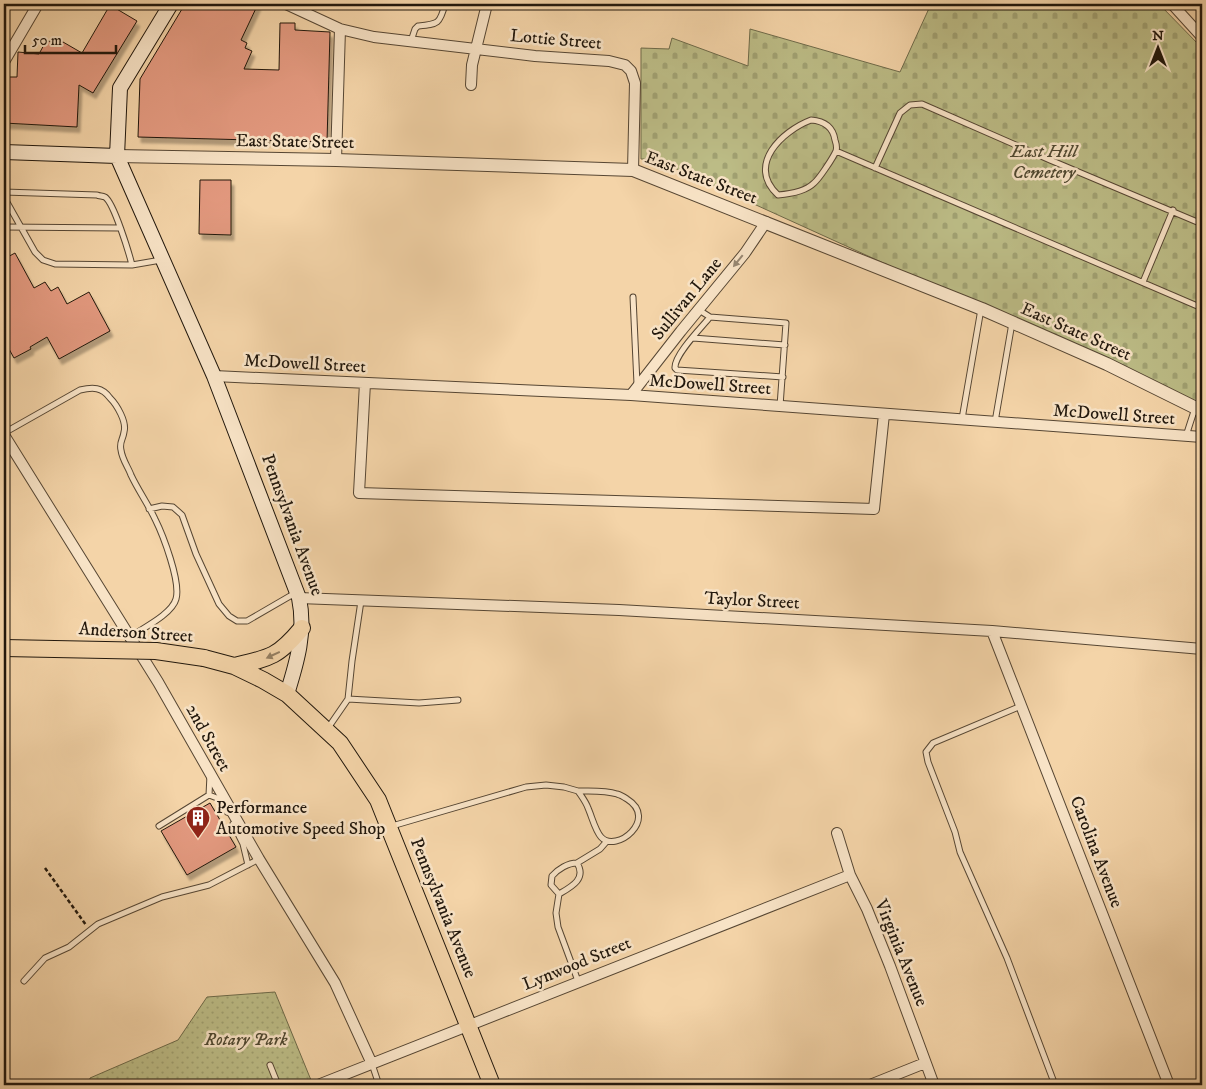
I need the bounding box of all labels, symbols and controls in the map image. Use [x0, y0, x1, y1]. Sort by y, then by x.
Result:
scale bar [25, 22, 116, 54]
north arrow [1134, 22, 1184, 72]
street label: Lottie Street [509, 25, 603, 55]
text: N [1152, 27, 1164, 45]
text: 50 m [32, 31, 62, 50]
street label: East State Street [236, 130, 355, 154]
park label: East Hill Cemetery [1010, 141, 1079, 184]
street label: East State Street [642, 146, 760, 210]
street label: Sullivan Lane [647, 253, 727, 345]
one-way arrow [732, 255, 743, 268]
street label: East State Street [1017, 298, 1135, 366]
street label: McDowell Street [243, 350, 367, 378]
street label: McDowell Street [648, 370, 772, 400]
street label: McDowell Street [1052, 400, 1176, 430]
street label: Pennsylvania Avenue [256, 451, 328, 599]
street label: Taylor Street [704, 588, 800, 614]
street label: Anderson Street [78, 618, 194, 648]
one-way arrow [266, 651, 280, 659]
street label: 2nd Street [181, 700, 236, 776]
street label: Carolina Avenue [1065, 793, 1127, 911]
place label: Performance Automotive Speed Shop [216, 797, 385, 840]
building icon: Performance Automotive Speed Shop [185, 805, 211, 839]
street label: Pennsylvania Avenue [405, 835, 481, 981]
street label: Virginia Avenue [869, 895, 932, 1010]
street label: Lynwood Street [520, 932, 635, 996]
park label: Rotary Park [204, 1029, 288, 1051]

